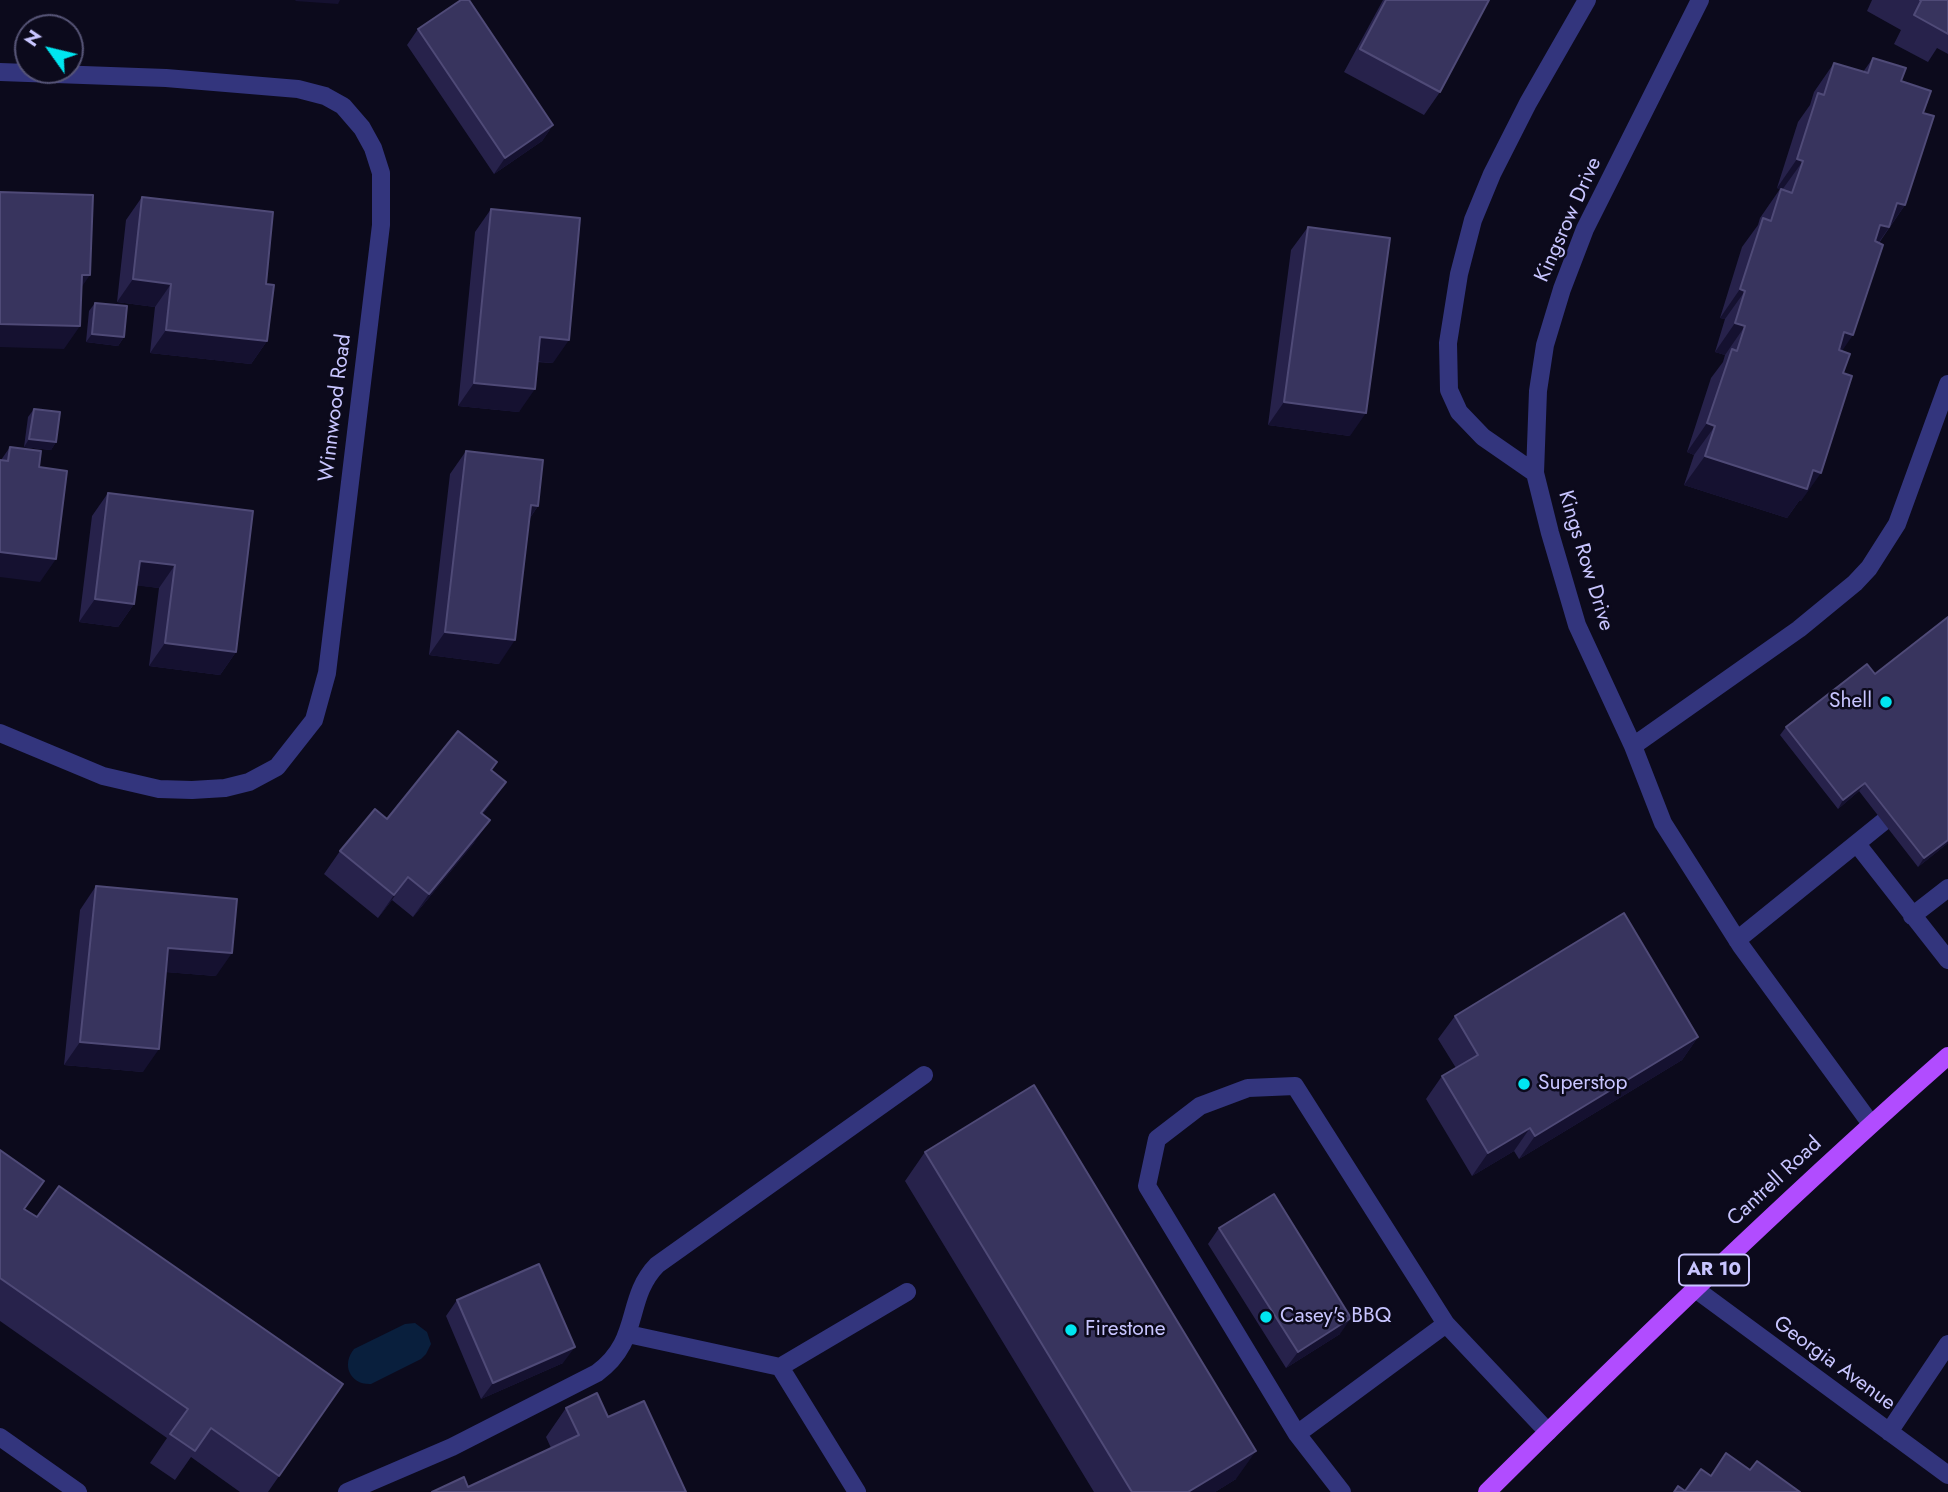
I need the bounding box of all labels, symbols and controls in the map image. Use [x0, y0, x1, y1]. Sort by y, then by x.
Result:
north arrow [14, 14, 84, 84]
text: N [17, 24, 48, 52]
street label: Kingsrow Drive [1530, 154, 1608, 286]
street label: Winnwood Road [314, 333, 358, 483]
street label: Kings Row Drive [1552, 488, 1618, 634]
place label: Shell [1829, 689, 1872, 715]
marker: Shell [1878, 694, 1894, 710]
place label: Superstop [1538, 1071, 1627, 1097]
marker: Superstop [1516, 1076, 1532, 1092]
street label: Cantrell Road [1723, 1132, 1827, 1232]
road number: AR 10 [1679, 1254, 1749, 1286]
place label: Casey's BBQ [1280, 1304, 1391, 1330]
marker: Casey's BBQ [1258, 1309, 1274, 1325]
street label: Georgia Avenue [1768, 1311, 1900, 1417]
place label: Firestone [1085, 1317, 1165, 1343]
marker: Firestone [1063, 1322, 1079, 1338]

